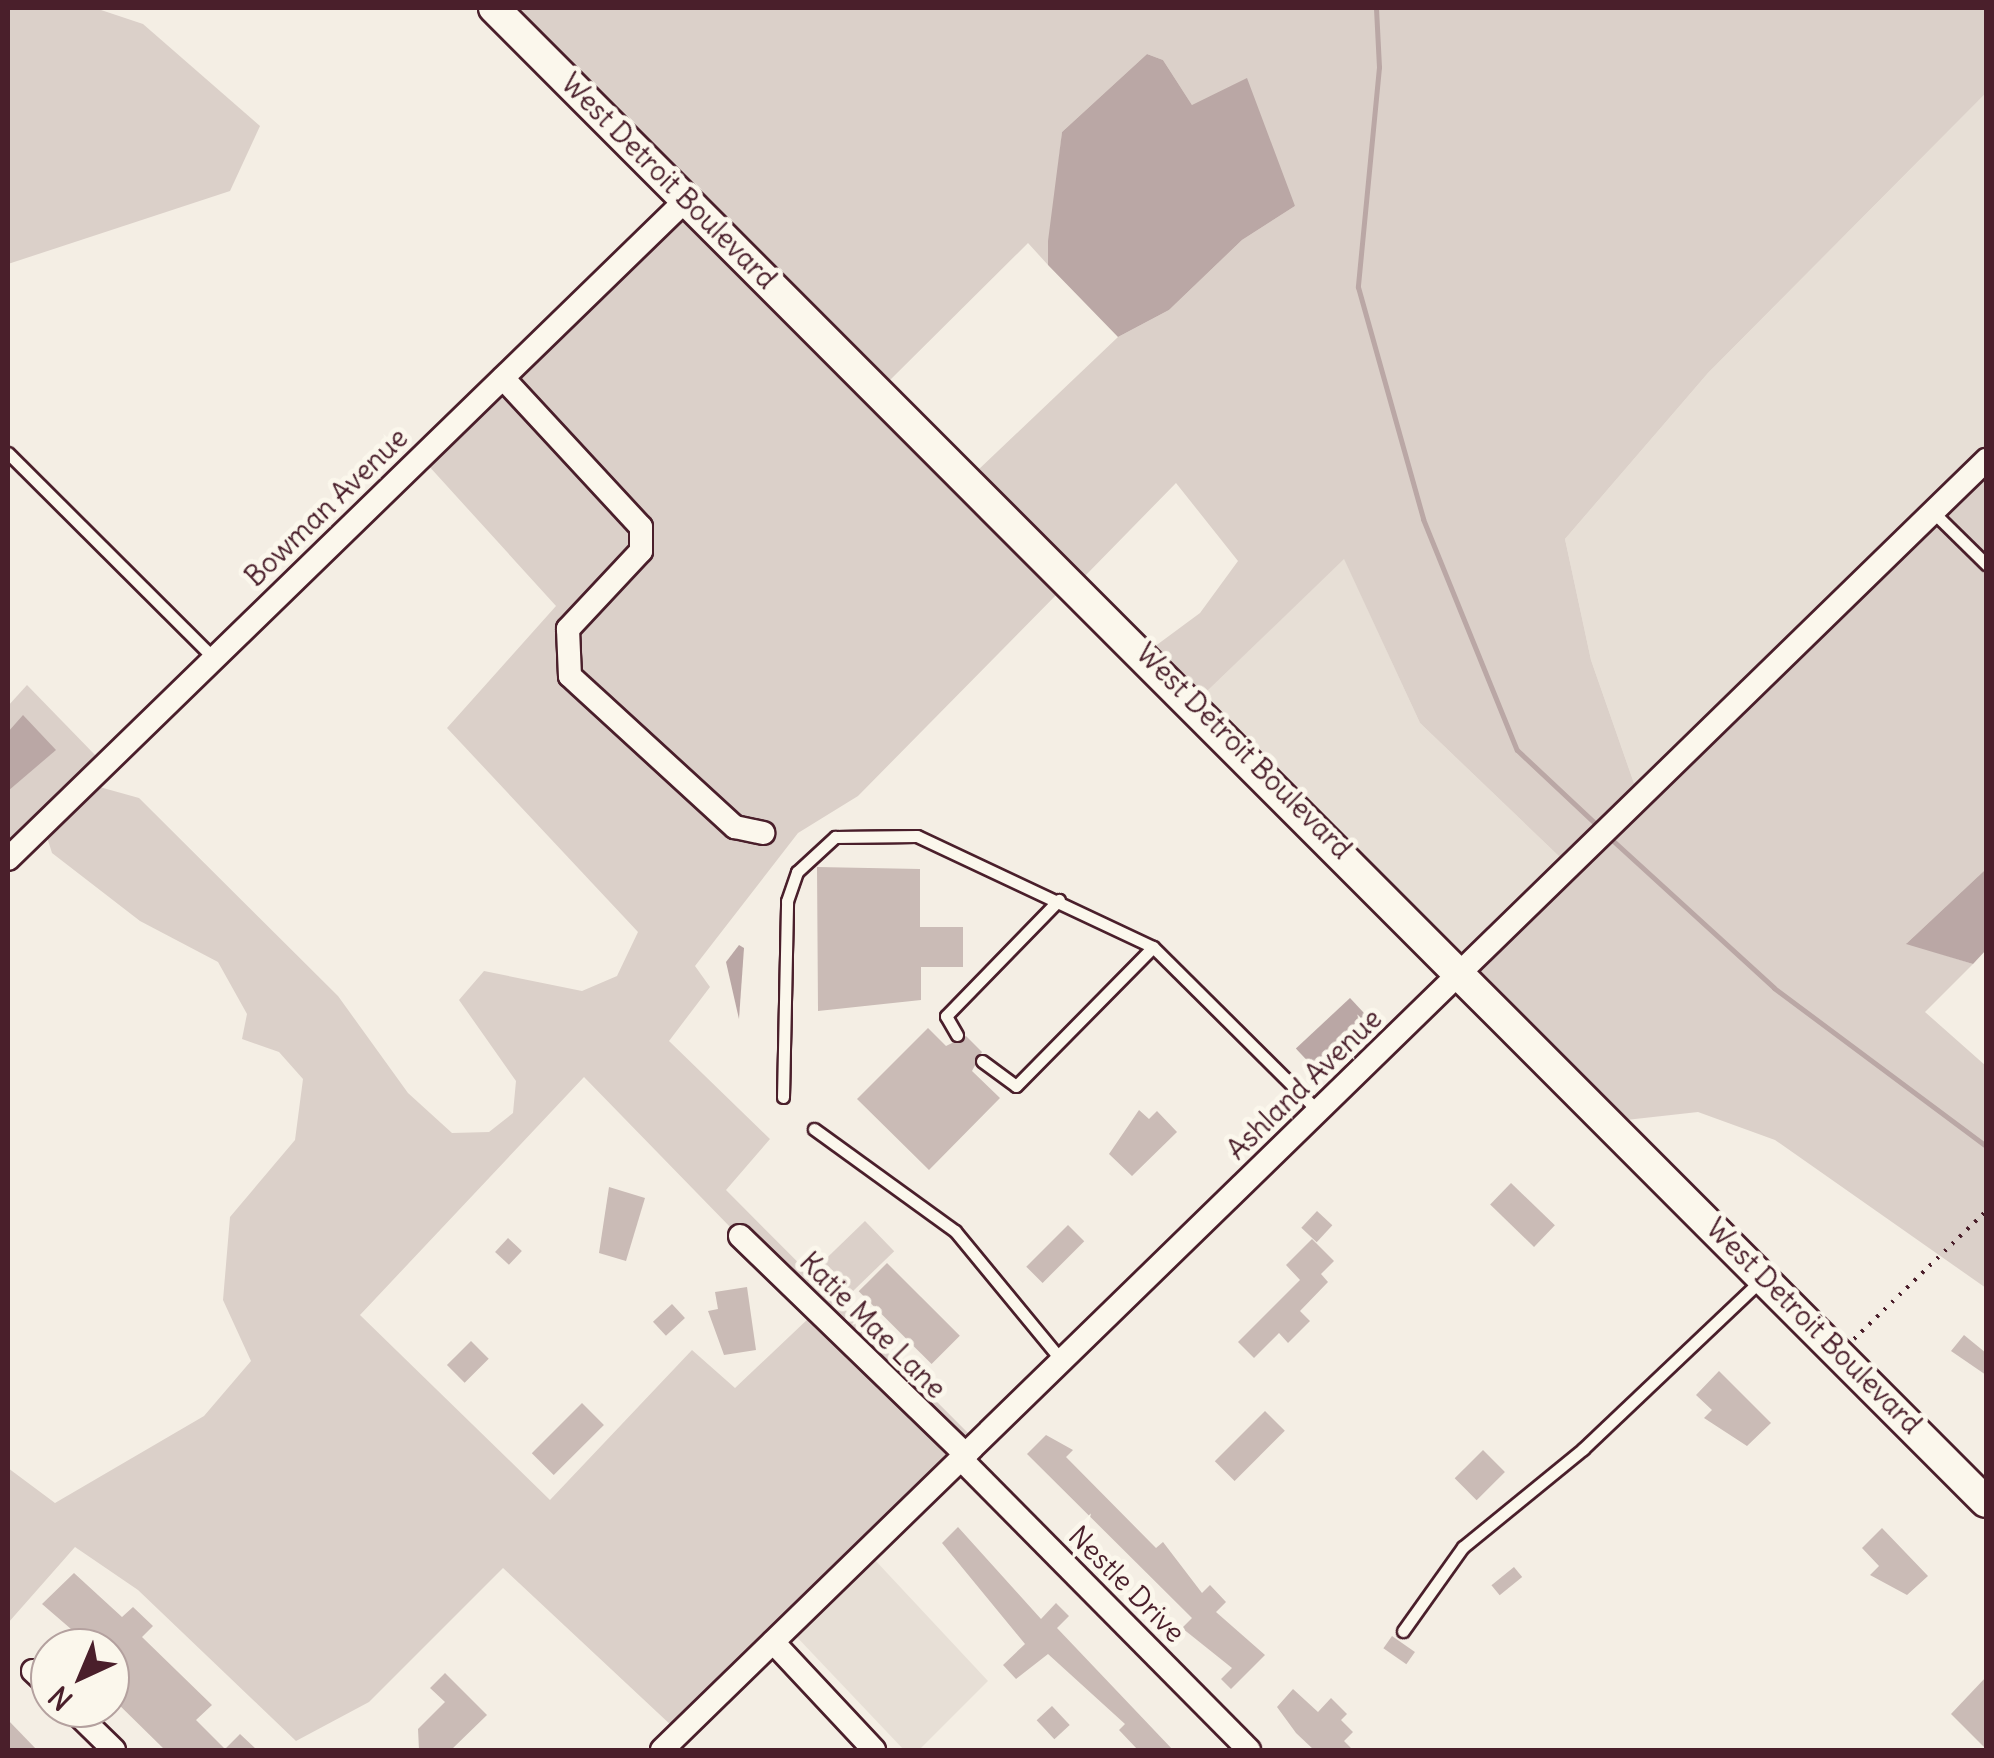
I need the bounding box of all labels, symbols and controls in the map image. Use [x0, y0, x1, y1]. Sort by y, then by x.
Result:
street label: West Detroit Boulevard [554, 66, 784, 296]
street label: Bowman Avenue [238, 421, 414, 593]
street label: West Detroit Boulevard [1129, 636, 1359, 866]
street label: Ashland Avenue [1220, 1002, 1388, 1166]
street label: West Detroit Boulevard [1699, 1211, 1929, 1441]
street label: Katie Mae Lane [793, 1245, 953, 1405]
street label: Nestle Drive [1062, 1519, 1192, 1649]
north arrow [30, 1628, 130, 1728]
text: N [41, 1678, 80, 1718]

